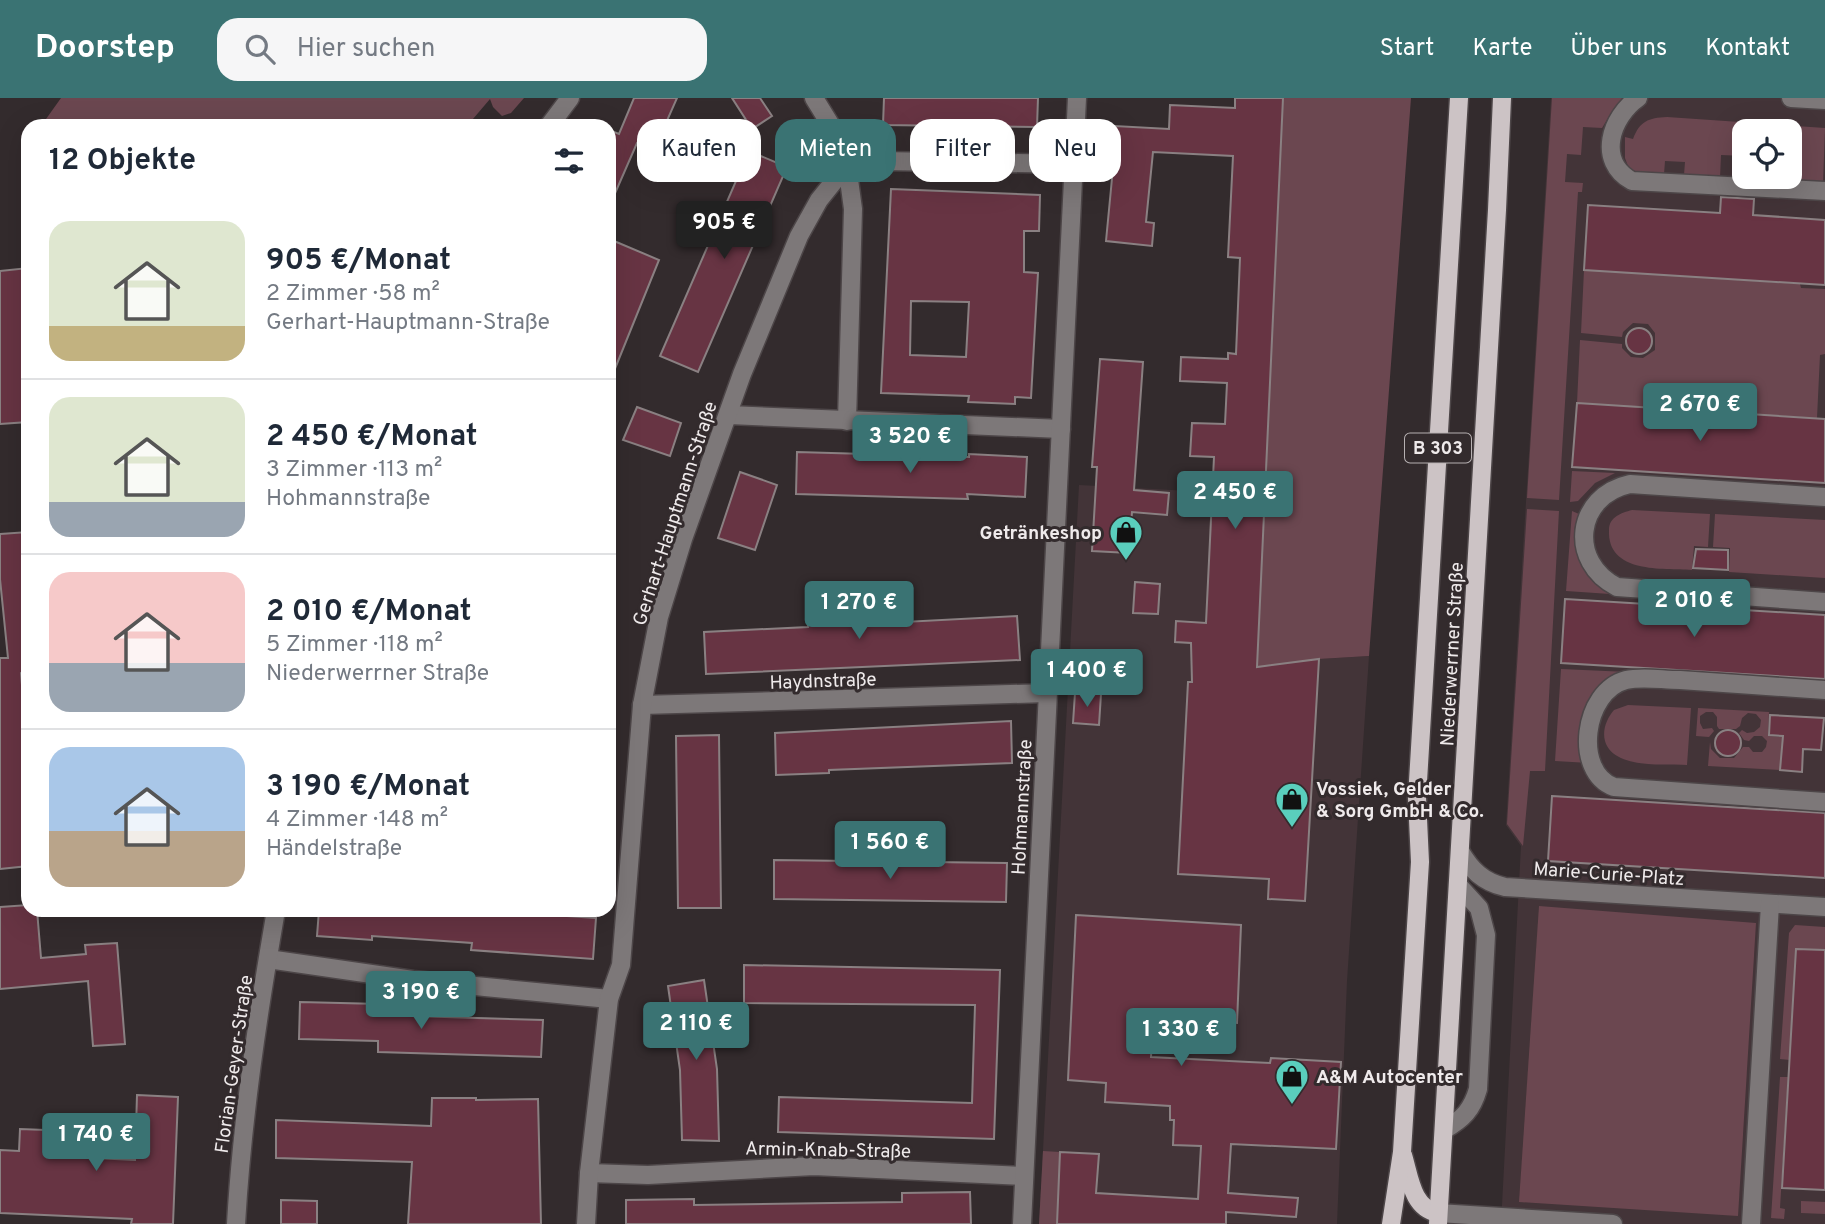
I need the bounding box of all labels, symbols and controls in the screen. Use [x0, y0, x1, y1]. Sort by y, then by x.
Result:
search box [217, 18, 707, 81]
text: Doorstep [35, 28, 175, 70]
icon: search [241, 30, 279, 68]
text: Hier suchen [297, 33, 435, 66]
text: Start [1380, 34, 1434, 64]
text: Karte [1472, 34, 1532, 64]
text: Über uns [1570, 34, 1667, 64]
text: Kontakt [1705, 34, 1790, 64]
chip: Kaufen [637, 119, 761, 182]
chip: Mieten [775, 119, 896, 182]
chip: Filter [910, 119, 1015, 182]
chip: Neu [1029, 119, 1121, 182]
map controls [1732, 119, 1802, 189]
button: locate [1732, 119, 1802, 189]
icon: filters [550, 142, 588, 180]
text: 12 Objekte [49, 143, 196, 180]
pin: 905 € [675, 202, 773, 261]
text: 905 € [692, 209, 756, 238]
text: 905 €/Monat [266, 243, 451, 280]
icon: home [105, 249, 189, 333]
text: 2 Zimmer · 58 m² [266, 280, 440, 309]
text: Gerhart-Hauptmann-Straße [266, 309, 550, 338]
pin: 2 670 € [1635, 384, 1765, 443]
text: 2 670 € [1659, 391, 1741, 420]
street label: Gerhart-Hauptmann-Straße [628, 398, 724, 629]
pin: 3 520 € [845, 416, 975, 475]
text: 2 450 €/Monat [266, 419, 477, 456]
text: 3 520 € [868, 423, 952, 452]
icon: home [105, 425, 189, 509]
road number: B 303 [1405, 434, 1471, 462]
text: 3 Zimmer · 113 m² [266, 456, 442, 485]
pin: 2 450 € [1170, 472, 1300, 531]
text: 2 450 € [1193, 479, 1277, 508]
text: Hohmannstraße [266, 485, 430, 514]
shop icon: Getränkeshop [1107, 513, 1145, 562]
place label: Getränkeshop [979, 522, 1102, 546]
street label: Niederwerrner Straße [1436, 561, 1470, 747]
pin: 2 010 € [1629, 580, 1759, 639]
pin: 1 270 € [794, 582, 924, 641]
text: 2 010 € [1654, 587, 1734, 616]
text: 1 270 € [821, 589, 897, 618]
text: 2 010 €/Monat [266, 594, 472, 631]
icon: home [105, 600, 189, 684]
text: 5 Zimmer · 118 m² [266, 631, 443, 660]
pin: 1 400 € [1022, 650, 1152, 709]
text: 1 400 € [1047, 657, 1127, 686]
text: Niederwerrner Straße [266, 660, 489, 689]
street label: Haydnstraße [769, 668, 877, 696]
street label: Hohmannstraße [1007, 739, 1039, 876]
text: 3 190 €/Monat [266, 769, 470, 806]
icon: home [105, 775, 189, 859]
place label: Vossiek, Gelder & Sorg GmbH & Co. [1316, 778, 1484, 824]
shop icon: Vossiek, Gelder & Sorg GmbH & Co. [1273, 780, 1311, 829]
text: 4 Zimmer · 148 m² [266, 806, 448, 835]
pin: 1 560 € [825, 822, 955, 881]
text: 1 560 € [851, 829, 929, 858]
text: Händelstraße [266, 835, 402, 864]
street label: Marie-Curie-Platz [1533, 858, 1685, 892]
pin: 3 190 € [356, 972, 486, 1031]
street label: Florian-Geyer-Straße [211, 974, 259, 1155]
text: 3 190 € [382, 979, 460, 1008]
pin: 2 110 € [631, 1002, 761, 1062]
pin: 1 330 € [1116, 1009, 1246, 1068]
text: 2 110 € [659, 1010, 733, 1039]
text: 1 330 € [1142, 1016, 1220, 1045]
shop icon: A&M Autocenter [1273, 1057, 1311, 1106]
place label: A&M Autocenter [1316, 1066, 1463, 1090]
pin: 1 740 € [31, 1114, 161, 1173]
text: 1 740 € [58, 1121, 134, 1150]
street label: Armin-Knab-Straße [745, 1138, 911, 1164]

